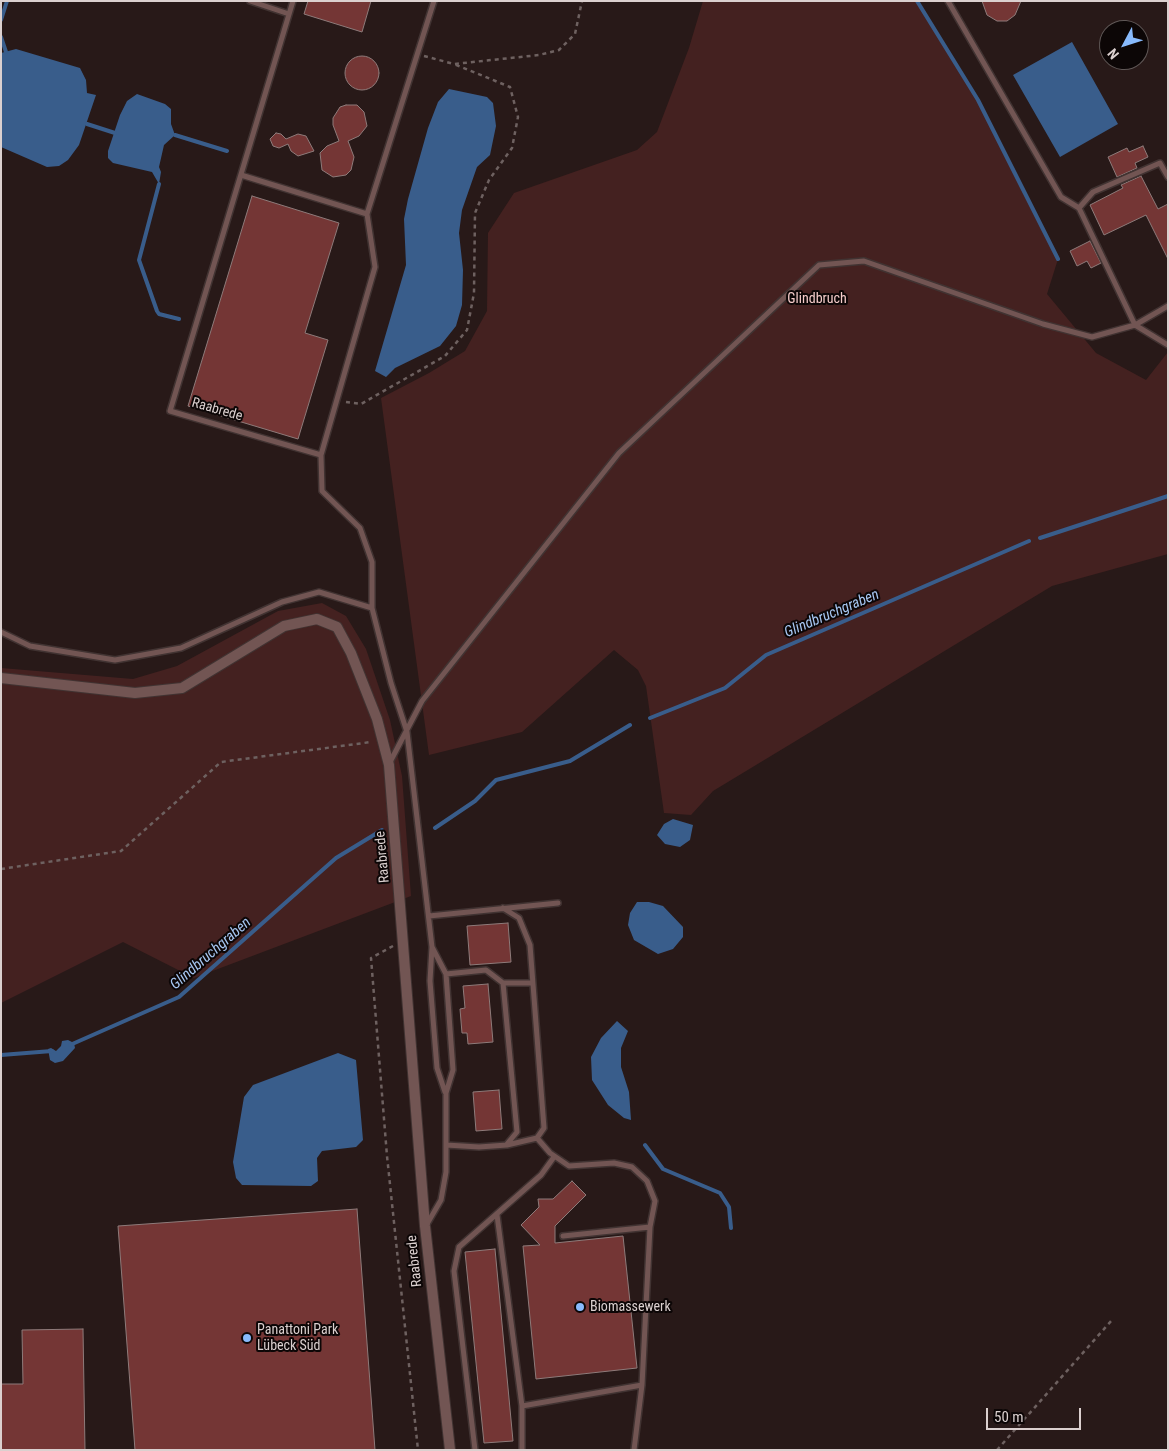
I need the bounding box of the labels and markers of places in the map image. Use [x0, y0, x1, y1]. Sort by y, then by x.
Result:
place label: Biomassewerk [590, 1299, 671, 1315]
marker: Biomassewerk [574, 1301, 586, 1313]
place label: Panattoni Park Lübeck Süd [257, 1322, 338, 1354]
marker: Panattoni Park Lübeck Süd [241, 1332, 253, 1344]

